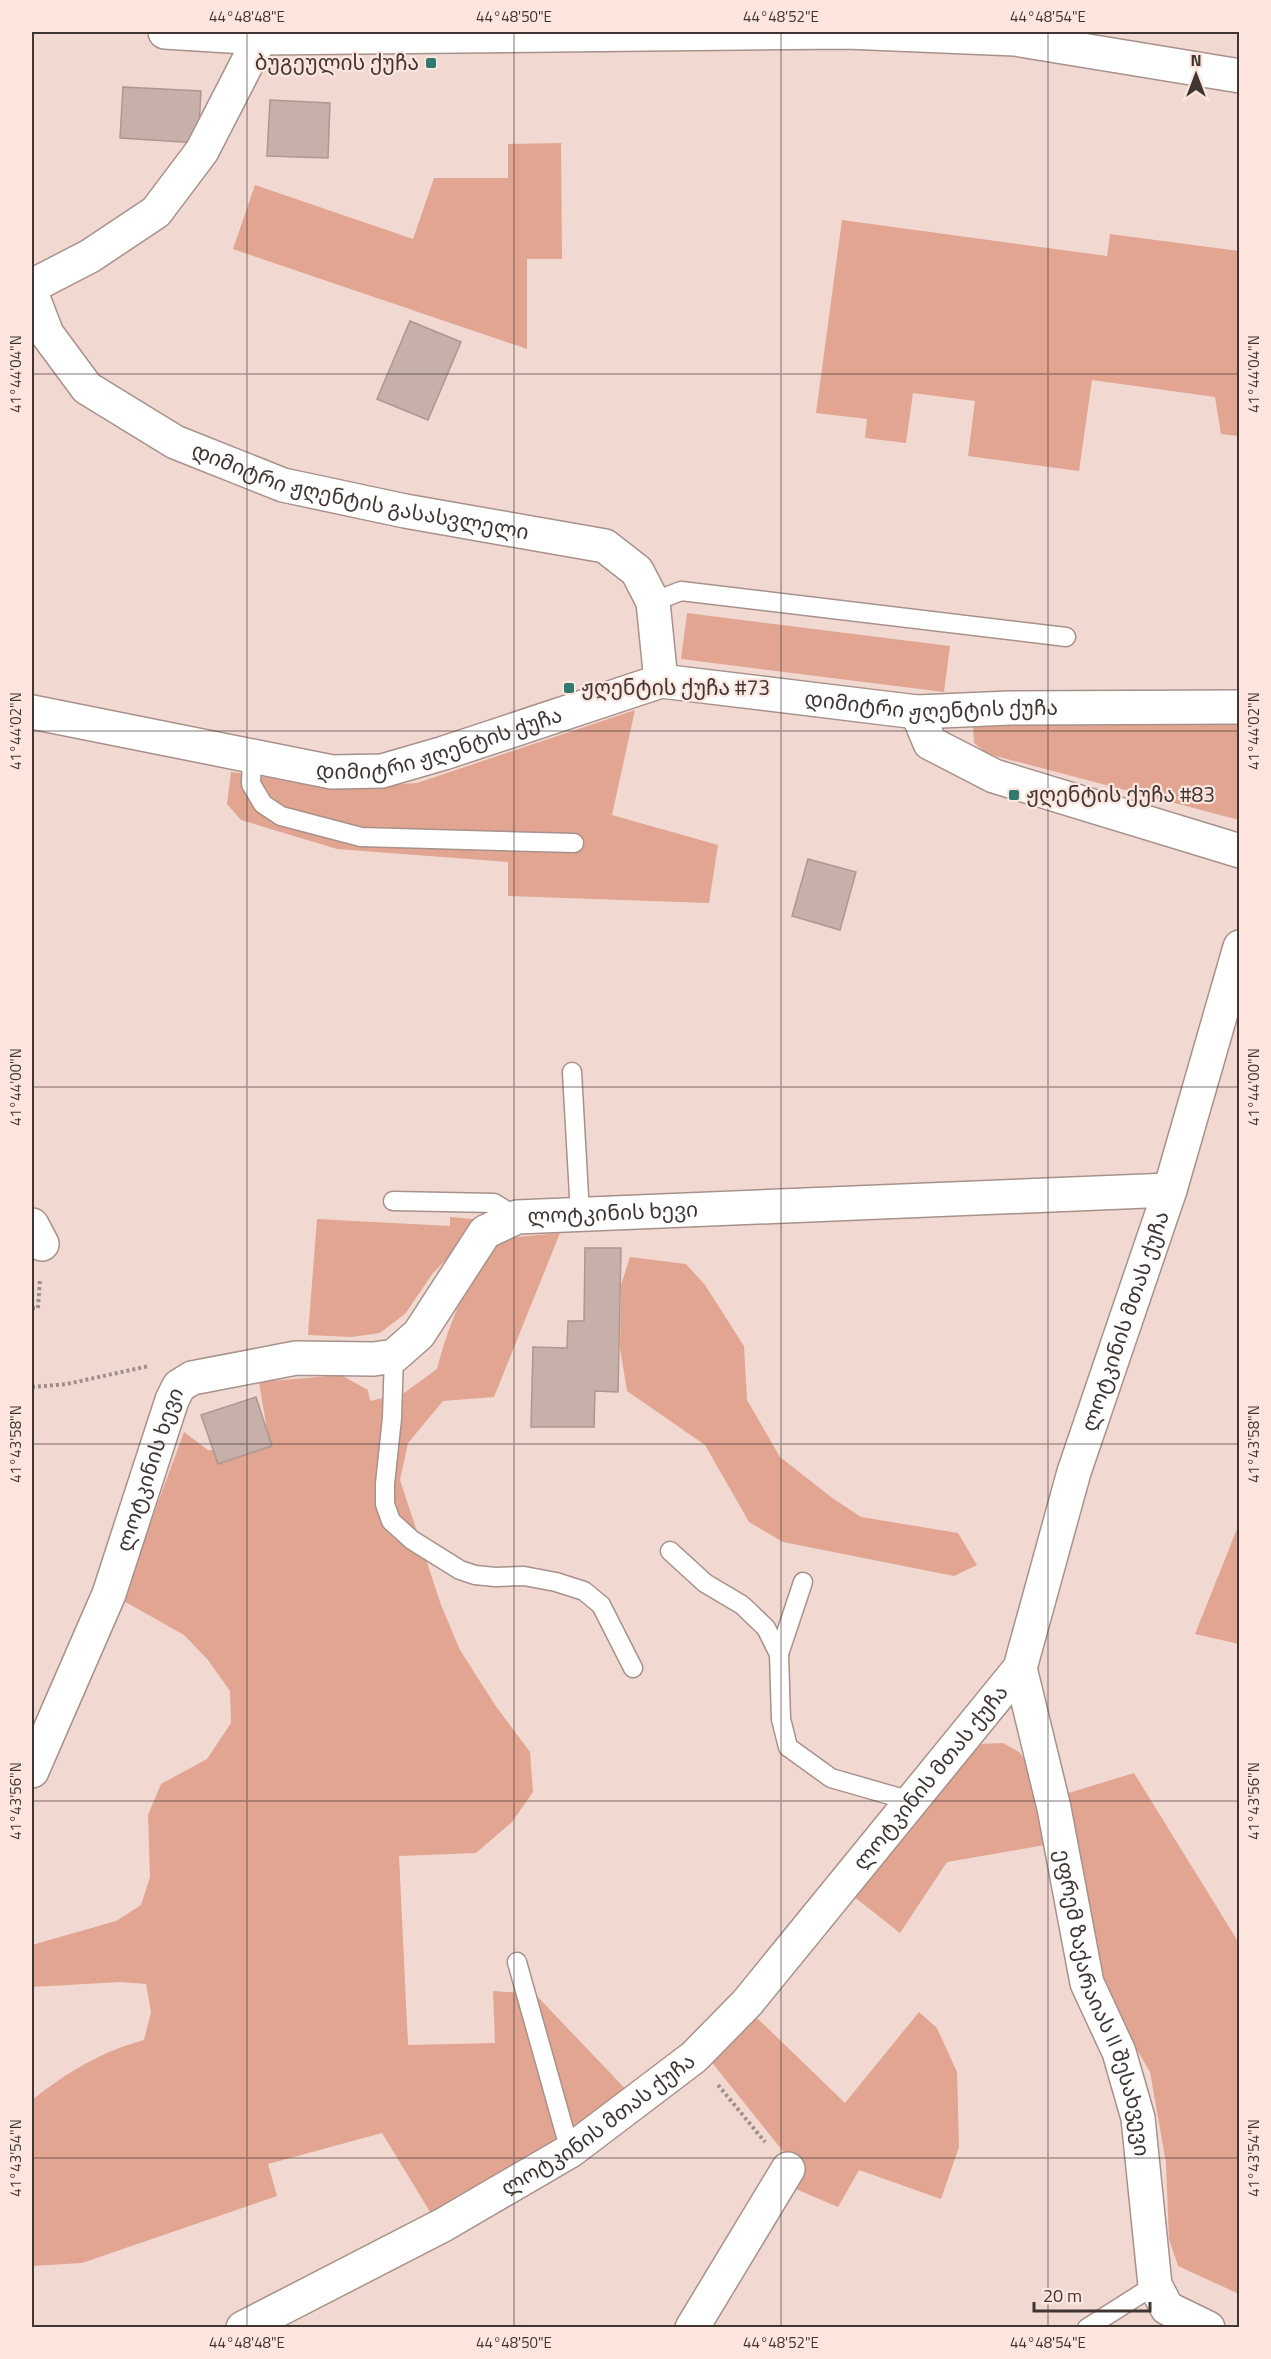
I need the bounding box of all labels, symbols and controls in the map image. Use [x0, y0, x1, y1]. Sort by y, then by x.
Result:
text: 44°48'48"E [209, 5, 285, 28]
text: 44°48'50"E [476, 5, 552, 28]
text: 44°48'52"E [743, 5, 819, 28]
text: 44°48'54"E [1010, 5, 1086, 28]
north arrow [1166, 45, 1226, 105]
place label: ბუგეულის ქუჩა [255, 46, 419, 78]
text: N [1190, 48, 1202, 72]
marker: ბუგეულის ქუჩა [424, 56, 438, 70]
text: 41°44'04"N [4, 335, 27, 413]
text: 41°44'04"N [1242, 335, 1265, 413]
street label: დიმიტრი ჟღენტის გასასვლელი [187, 433, 531, 547]
place label: ჟღენტის ქუჩა #73 [581, 671, 770, 703]
marker: ჟღენტის ქუჩა #73 [562, 681, 576, 695]
street label: დიმიტრი ჟღენტის ქუჩა [803, 682, 1058, 727]
text: 41°44'02"N [4, 692, 27, 770]
text: 41°44'02"N [1242, 692, 1265, 770]
street label: დიმიტრი ჟღენტის ქუჩა [313, 698, 566, 787]
place label: ჟღენტის ქუჩა #83 [1026, 778, 1215, 810]
marker: ჟღენტის ქუჩა #83 [1007, 788, 1021, 802]
text: 41°44'00"N [4, 1048, 27, 1126]
text: 41°44'00"N [1242, 1048, 1265, 1126]
street label: ლოტკინის ხევი [527, 1193, 699, 1232]
street label: ლოტკინის მთას ქუჩა [1072, 1206, 1177, 1435]
street label: ლოტკინის ხევი [107, 1381, 191, 1555]
text: 41°43'58"N [4, 1405, 27, 1483]
text: 41°43'58"N [1242, 1405, 1265, 1483]
street label: ლოტკინის მთას ქუჩა [844, 1677, 1015, 1877]
text: 41°43'56"N [4, 1762, 27, 1840]
text: 41°43'56"N [1242, 1762, 1265, 1840]
street label: ეფრემ ზაქარაიას II შესახვევი [1047, 1847, 1159, 2158]
street label: ლოტკინის მთას ქუჩა [494, 2045, 701, 2203]
text: 41°43'54"N [4, 2119, 27, 2197]
text: 41°43'54"N [1242, 2119, 1265, 2197]
scale bar [1034, 2275, 1150, 2313]
text: 20 m [1043, 2282, 1082, 2309]
text: 44°48'48"E [209, 2331, 285, 2354]
text: 44°48'50"E [476, 2331, 552, 2354]
text: 44°48'52"E [743, 2331, 819, 2354]
text: 44°48'54"E [1010, 2331, 1086, 2354]

